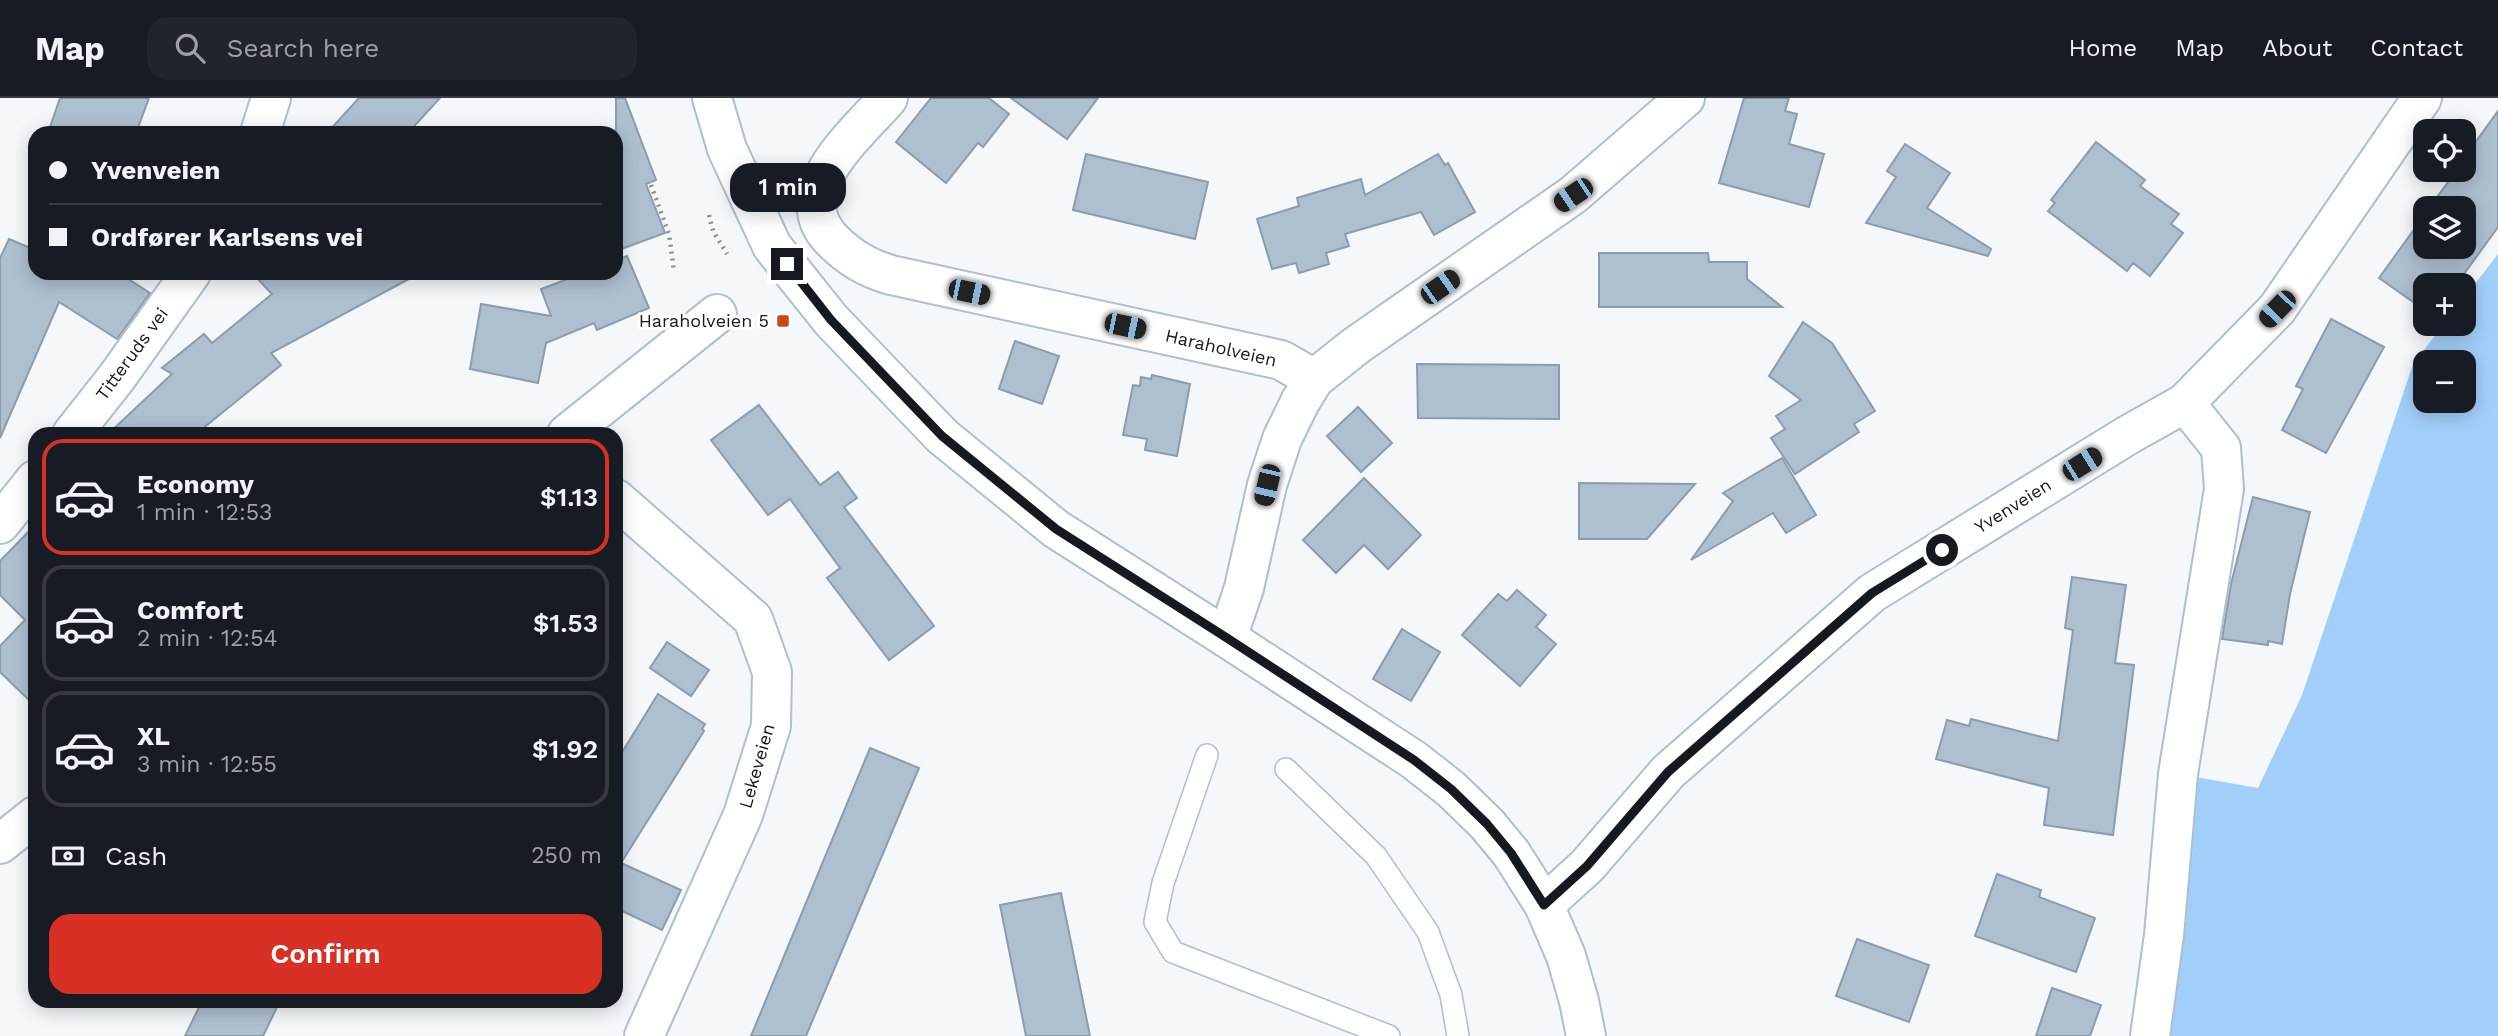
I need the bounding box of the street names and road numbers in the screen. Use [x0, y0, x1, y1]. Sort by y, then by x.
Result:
street label: Titteruds vei [91, 303, 172, 404]
street label: Haraholveien [1163, 324, 1279, 371]
street label: Yvenveien [1971, 474, 2055, 537]
street label: Lekeveien [734, 721, 779, 811]

